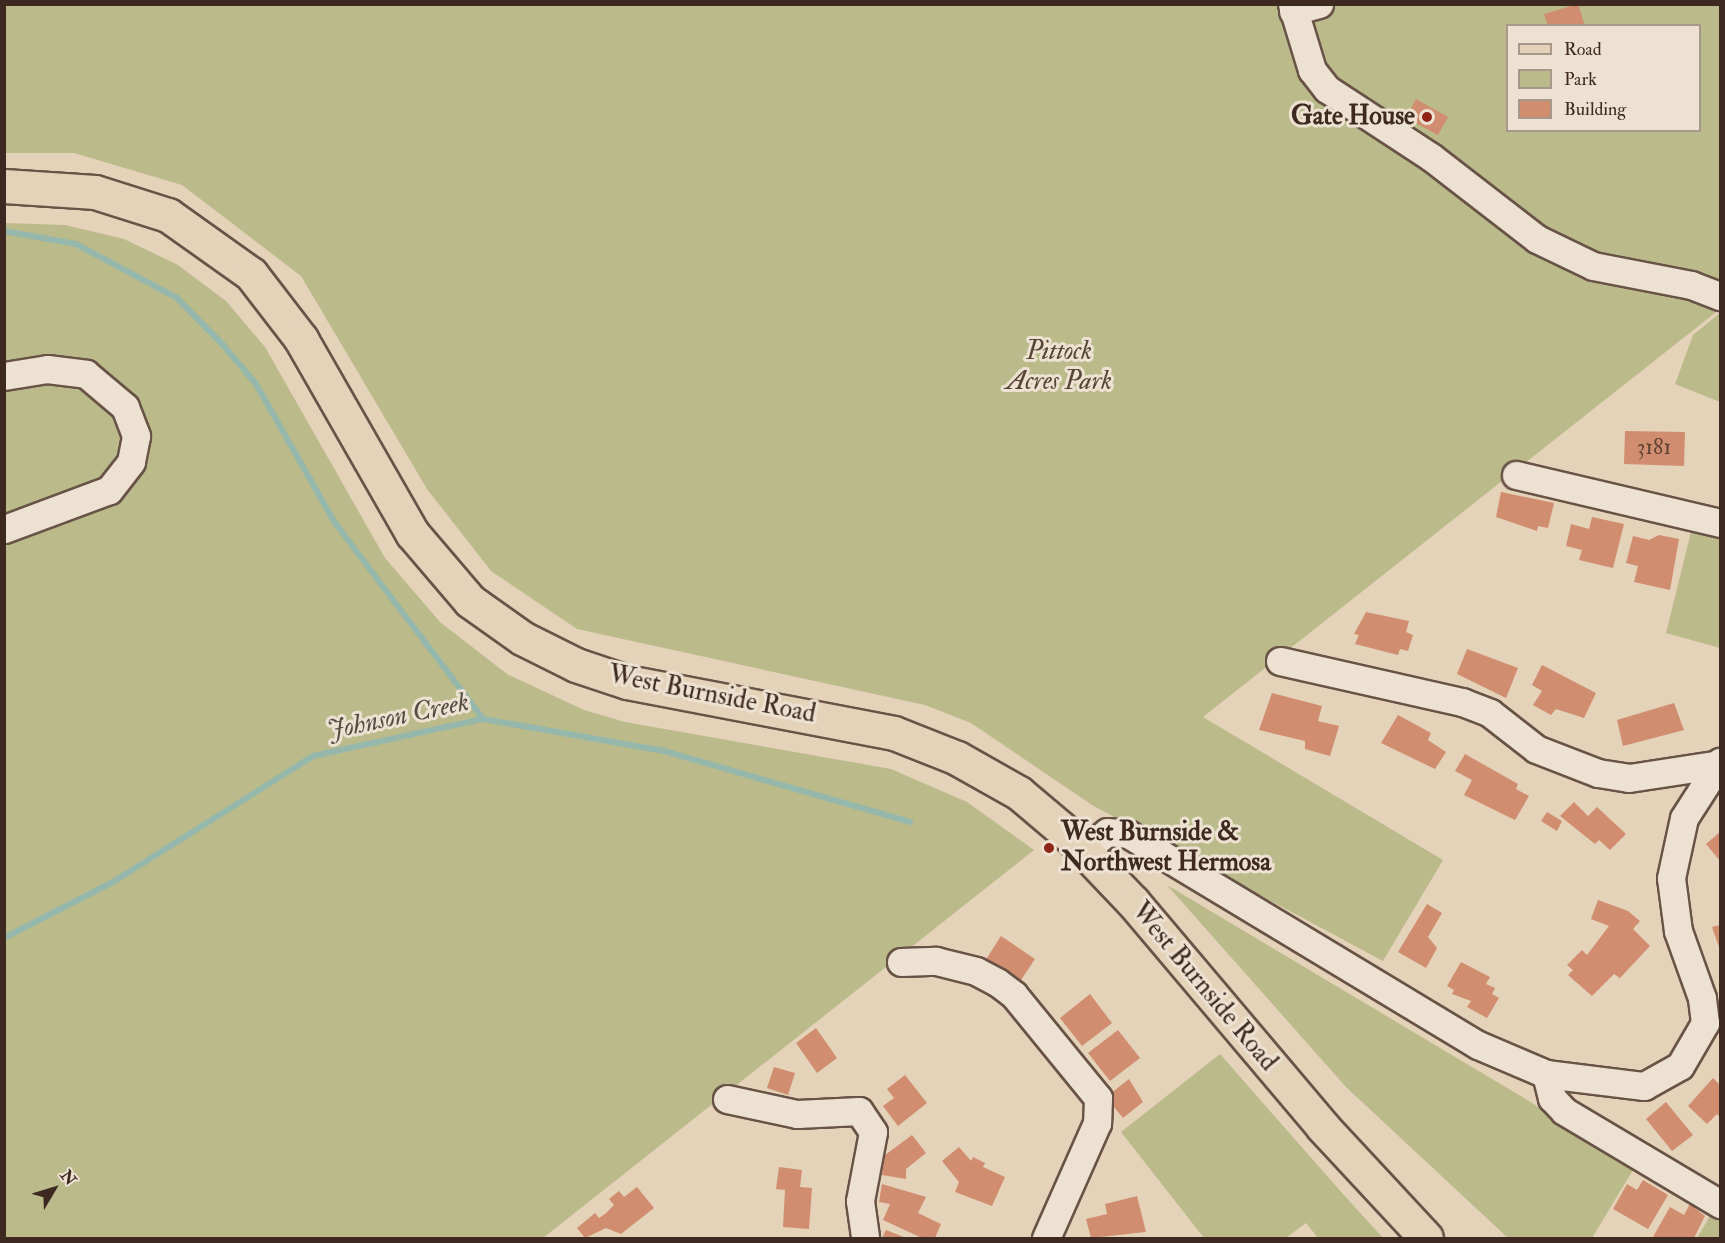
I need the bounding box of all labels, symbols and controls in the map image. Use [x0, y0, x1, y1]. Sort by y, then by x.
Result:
legend [1506, 24, 1701, 132]
text: Road [1564, 38, 1602, 61]
text: Park [1564, 68, 1597, 91]
text: Building [1564, 98, 1626, 121]
place label: Gate House [1291, 101, 1415, 133]
marker: Gate House [1420, 110, 1434, 124]
park label: Pittock Acres Park [1006, 336, 1112, 398]
house number: 3181 [1637, 435, 1671, 461]
street label: West Burnside Road [606, 660, 818, 730]
water label: Johnson Creek [324, 685, 472, 747]
place label: West Burnside & Northwest Hermosa [1061, 817, 1271, 879]
marker: West Burnside & Northwest Hermosa [1042, 841, 1056, 855]
street label: West Burnside Road [1124, 896, 1284, 1078]
north arrow [24, 1159, 84, 1219]
text: N [56, 1166, 80, 1190]

